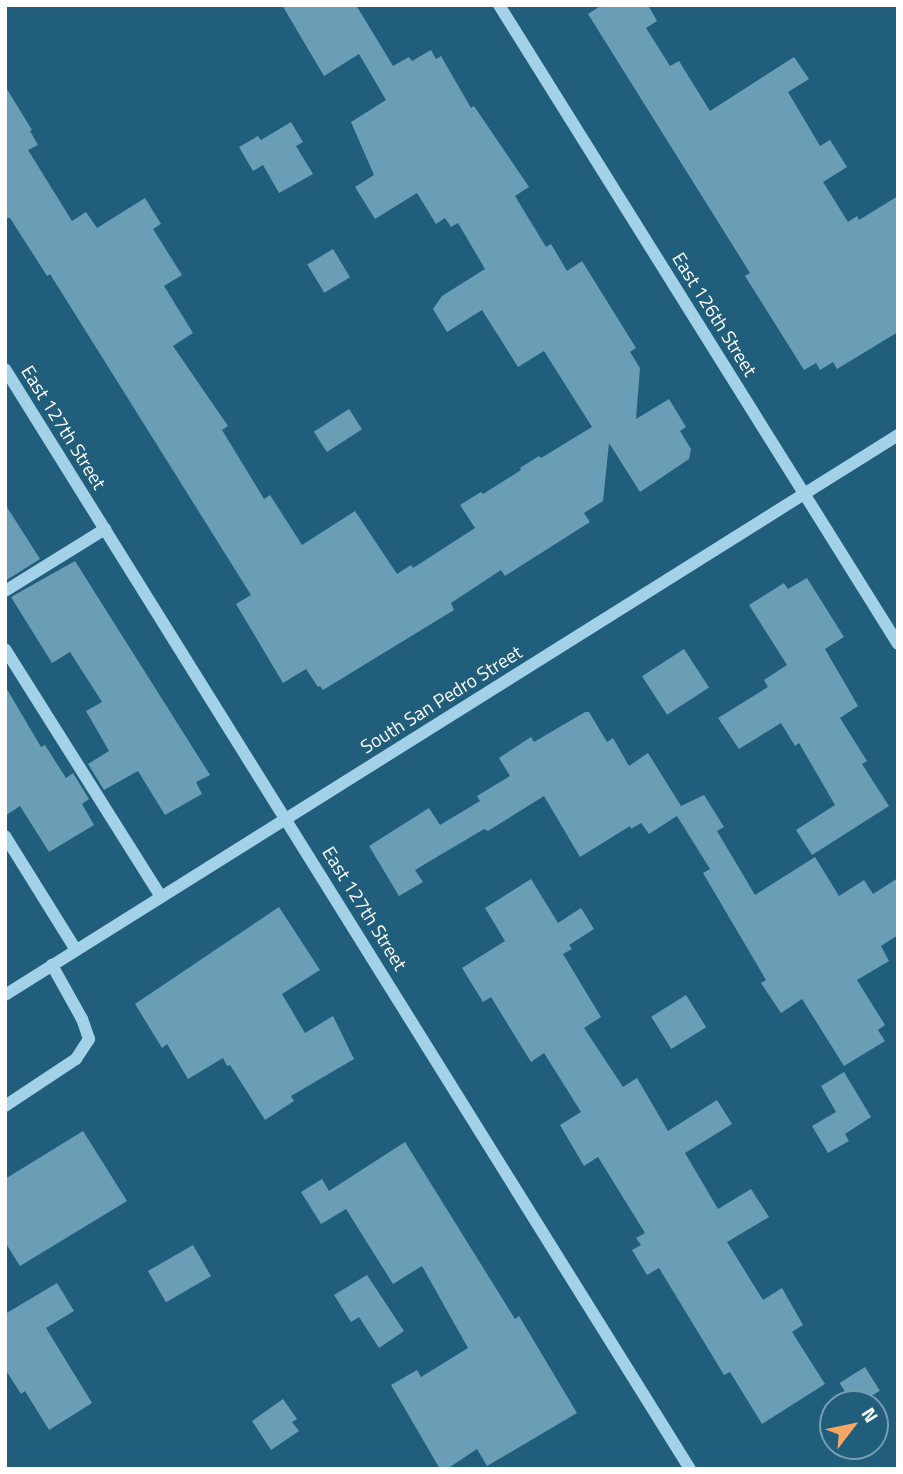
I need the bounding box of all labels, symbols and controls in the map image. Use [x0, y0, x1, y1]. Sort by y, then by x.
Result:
street label: East 126th Street [668, 248, 762, 380]
street label: East 127th Street [17, 361, 111, 493]
street label: South San Pedro Street [356, 640, 526, 758]
street label: East 127th Street [318, 842, 412, 974]
north arrow [819, 1390, 889, 1460]
text: N [855, 1401, 886, 1428]

